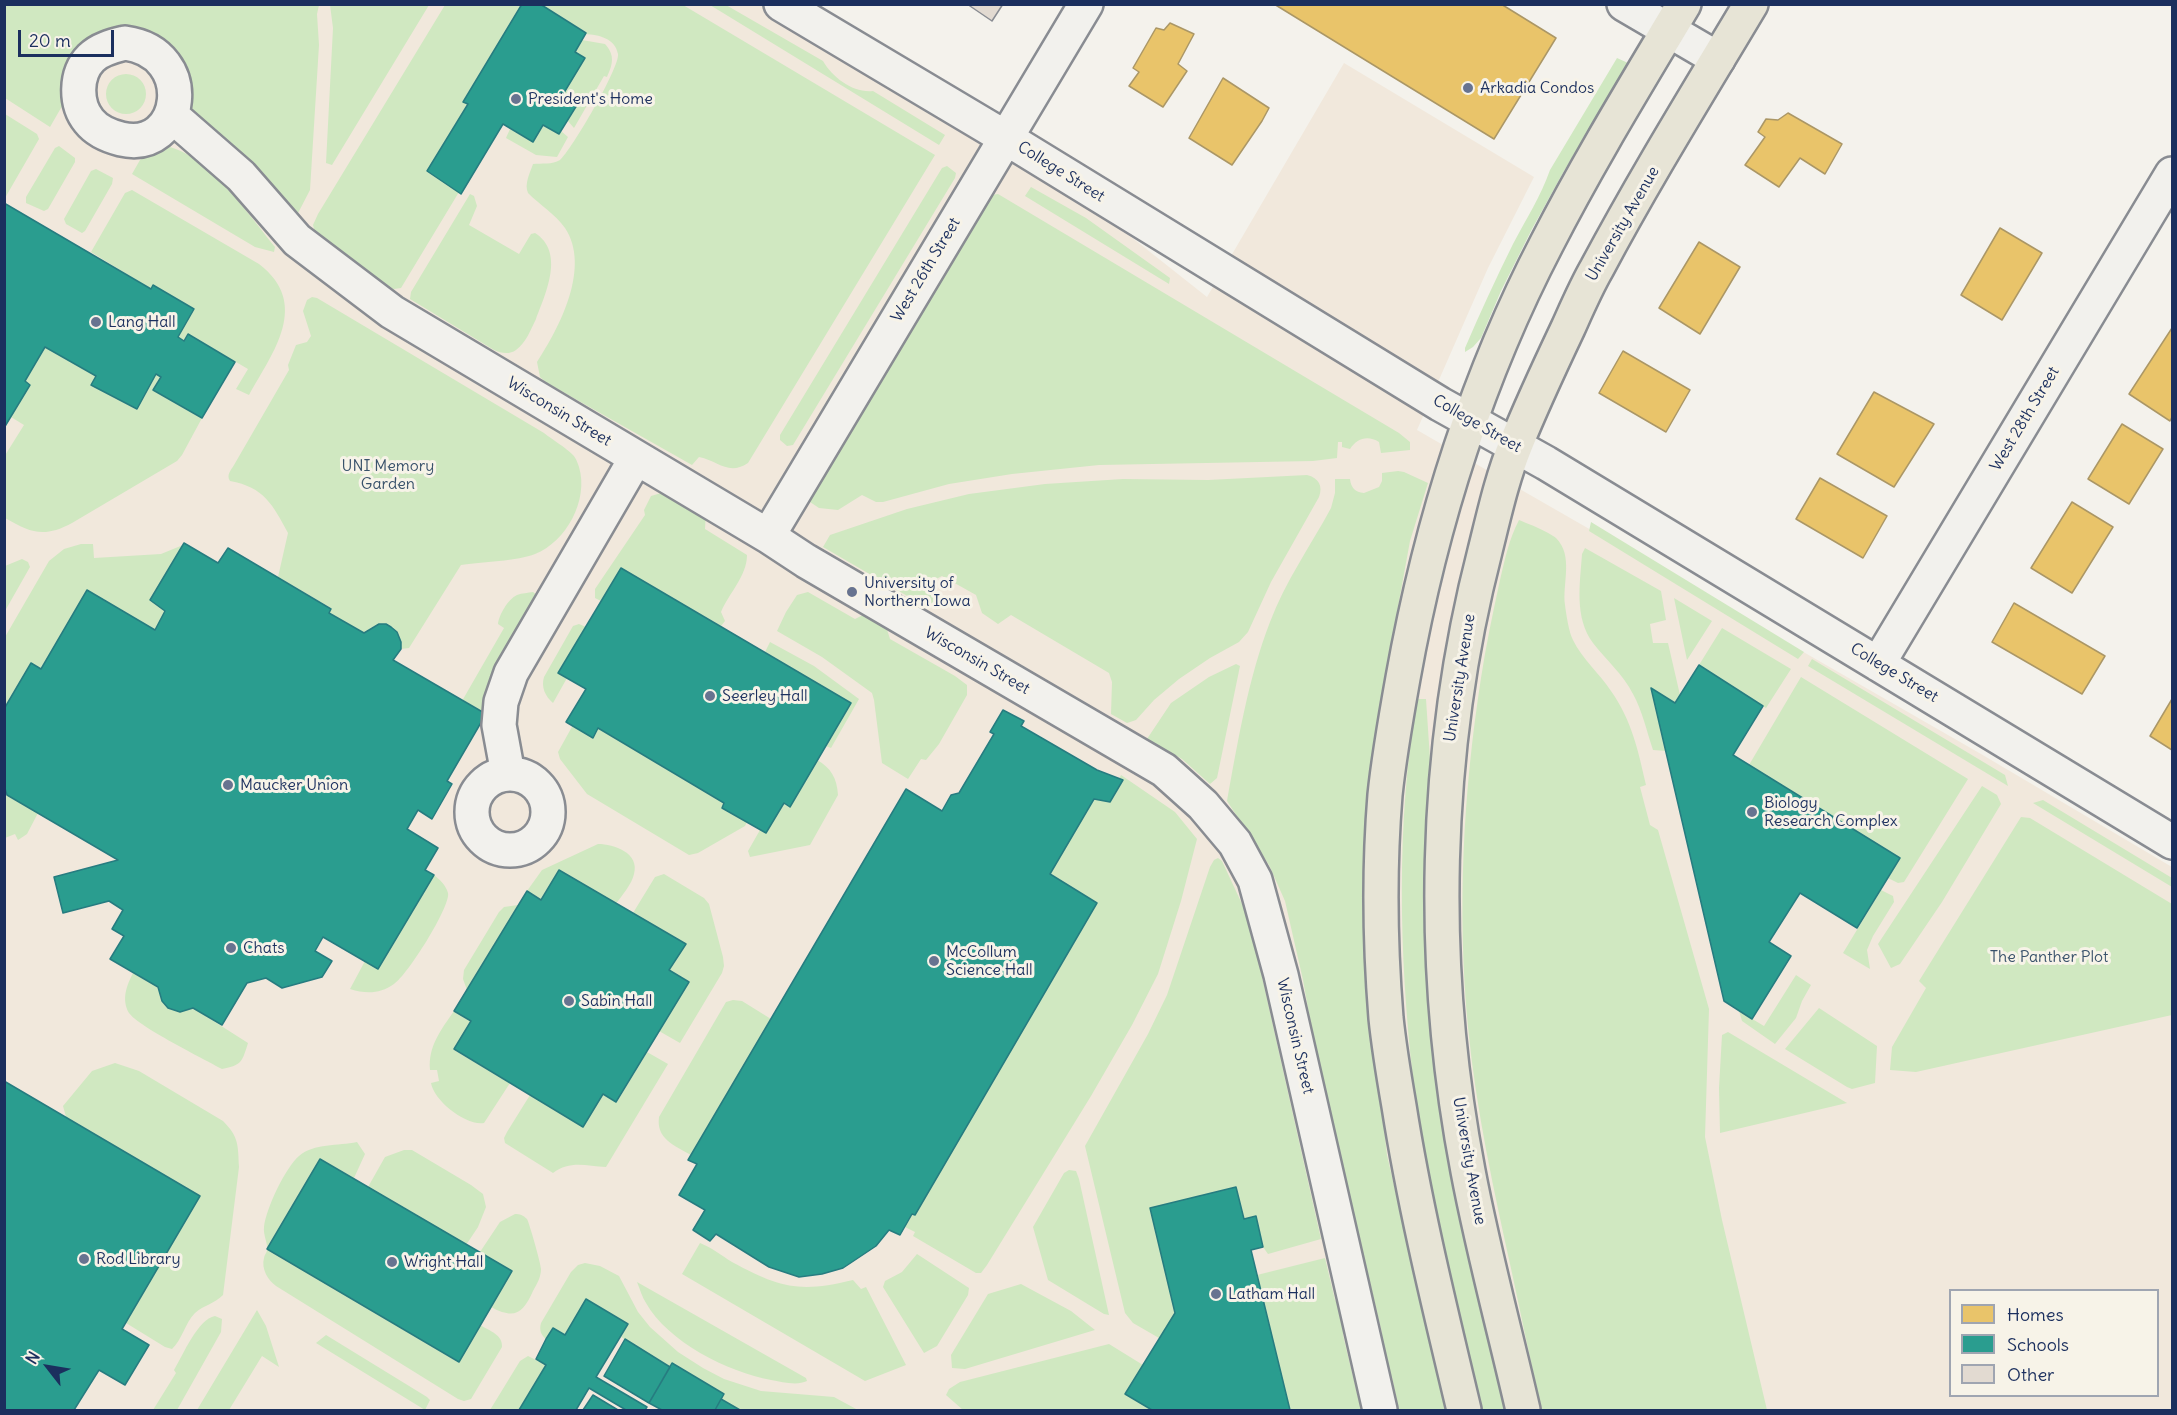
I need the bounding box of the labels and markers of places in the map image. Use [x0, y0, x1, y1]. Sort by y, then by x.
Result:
place label: Arkadia Condos [1480, 78, 1594, 98]
marker: Arkadia Condos [1461, 81, 1475, 95]
place label: President's Home [528, 89, 653, 109]
marker: President's Home [509, 92, 523, 106]
place label: Lang Hall [108, 312, 176, 332]
marker: Lang Hall [89, 315, 103, 329]
place label: University of Northern Iowa [864, 573, 971, 611]
marker: University of Northern Iowa [845, 585, 859, 599]
place label: Seerley Hall [722, 686, 808, 706]
marker: Seerley Hall [703, 689, 717, 703]
place label: Maucker Union [240, 775, 348, 795]
marker: Maucker Union [221, 778, 235, 792]
place label: Biology Research Complex [1764, 793, 1898, 831]
marker: Biology Research Complex [1745, 805, 1759, 819]
place label: Chats [243, 938, 285, 958]
marker: Chats [224, 941, 238, 955]
place label: McCollum Science Hall [946, 942, 1033, 980]
marker: McCollum Science Hall [927, 954, 941, 968]
place label: Sabin Hall [581, 991, 652, 1011]
marker: Sabin Hall [562, 994, 576, 1008]
place label: Rod Library [96, 1249, 180, 1269]
marker: Rod Library [77, 1252, 91, 1266]
place label: Wright Hall [404, 1252, 483, 1272]
marker: Wright Hall [385, 1255, 399, 1269]
place label: Latham Hall [1228, 1284, 1315, 1304]
marker: Latham Hall [1209, 1287, 1223, 1301]

